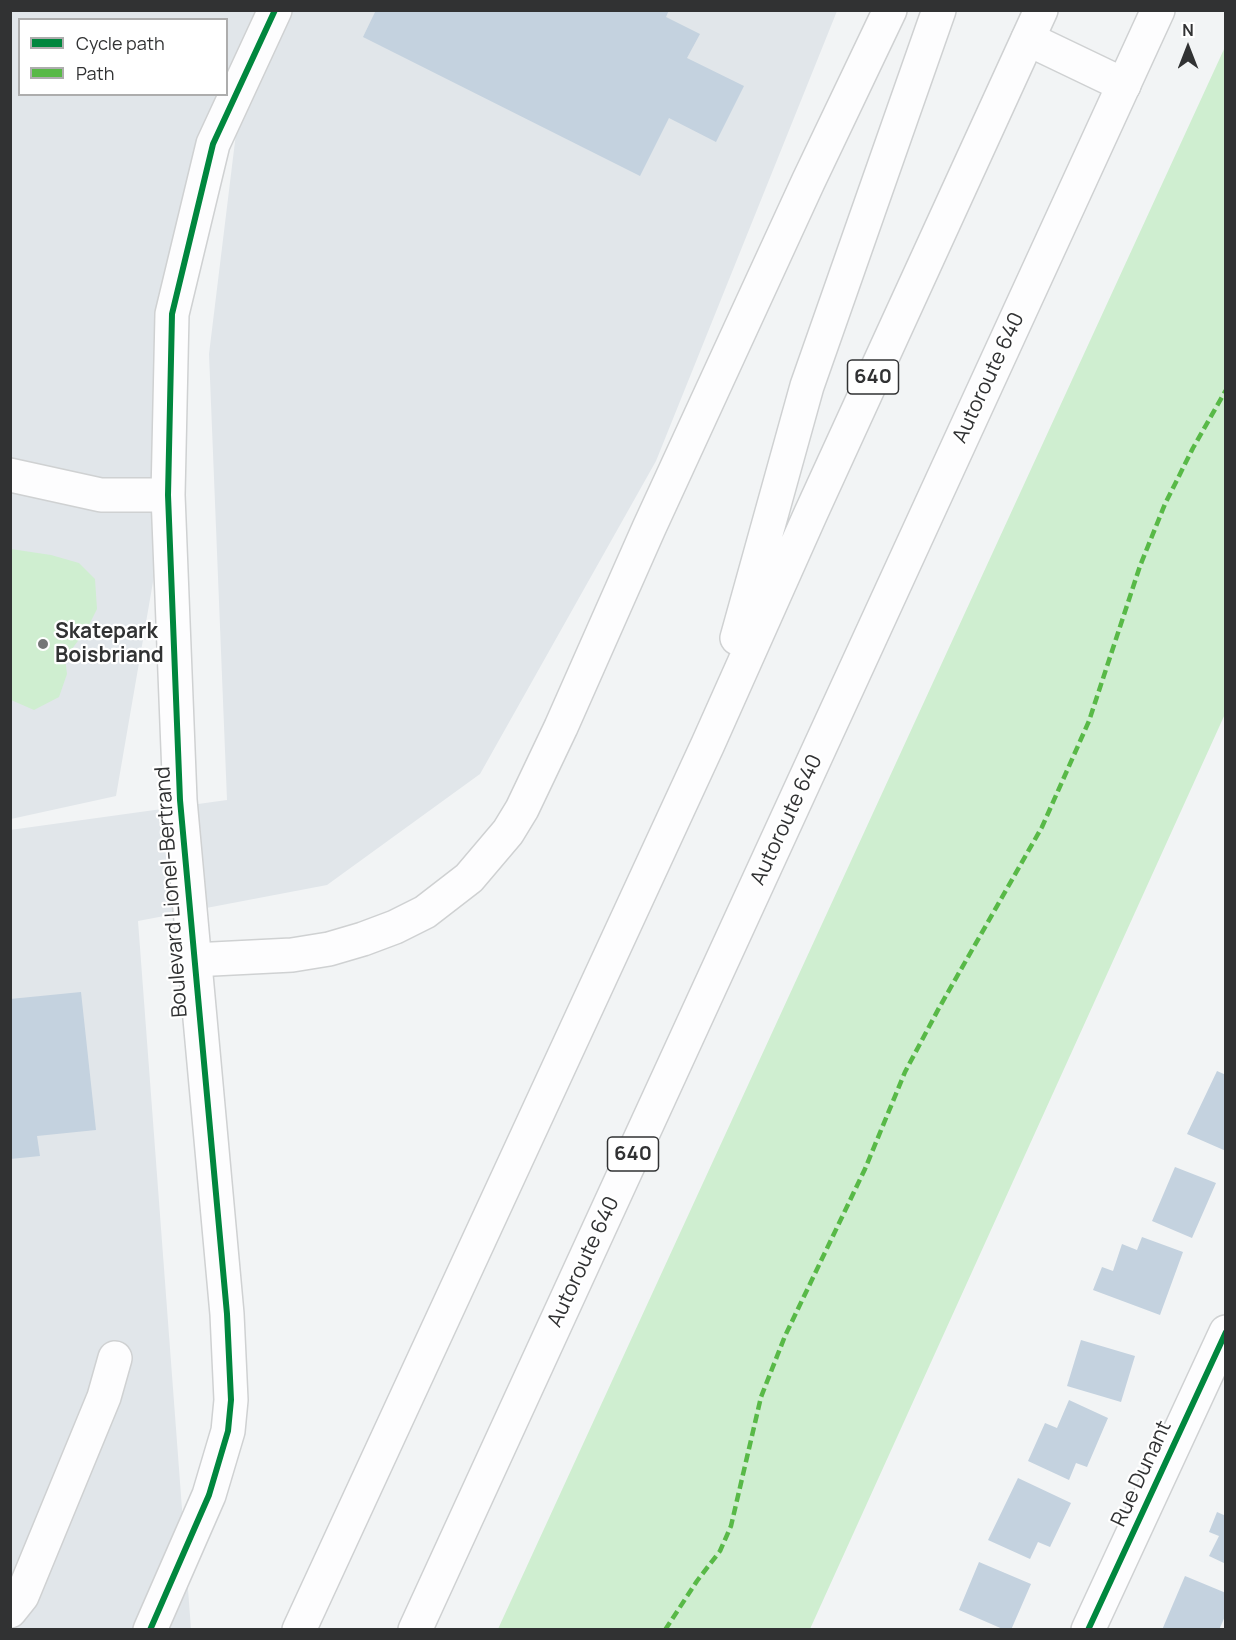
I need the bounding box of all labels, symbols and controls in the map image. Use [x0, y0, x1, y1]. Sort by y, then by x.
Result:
legend [18, 18, 228, 96]
north arrow [1158, 18, 1218, 78]
text: N [1182, 19, 1194, 41]
text: Cycle path [76, 31, 165, 55]
text: Path [76, 61, 114, 85]
street label: Autoroute 640 [948, 309, 1030, 447]
road number: 640 [848, 360, 898, 394]
place label: Skatepark Boisbriand [55, 619, 164, 669]
marker: Skatepark Boisbriand [36, 637, 50, 651]
street label: Autoroute 640 [746, 751, 828, 889]
street label: Boulevard Lionel-Bertrand [151, 766, 193, 1018]
road number: 640 [608, 1137, 658, 1171]
street label: Autoroute 640 [543, 1193, 625, 1331]
street label: Rue Dunant [1107, 1417, 1177, 1531]

